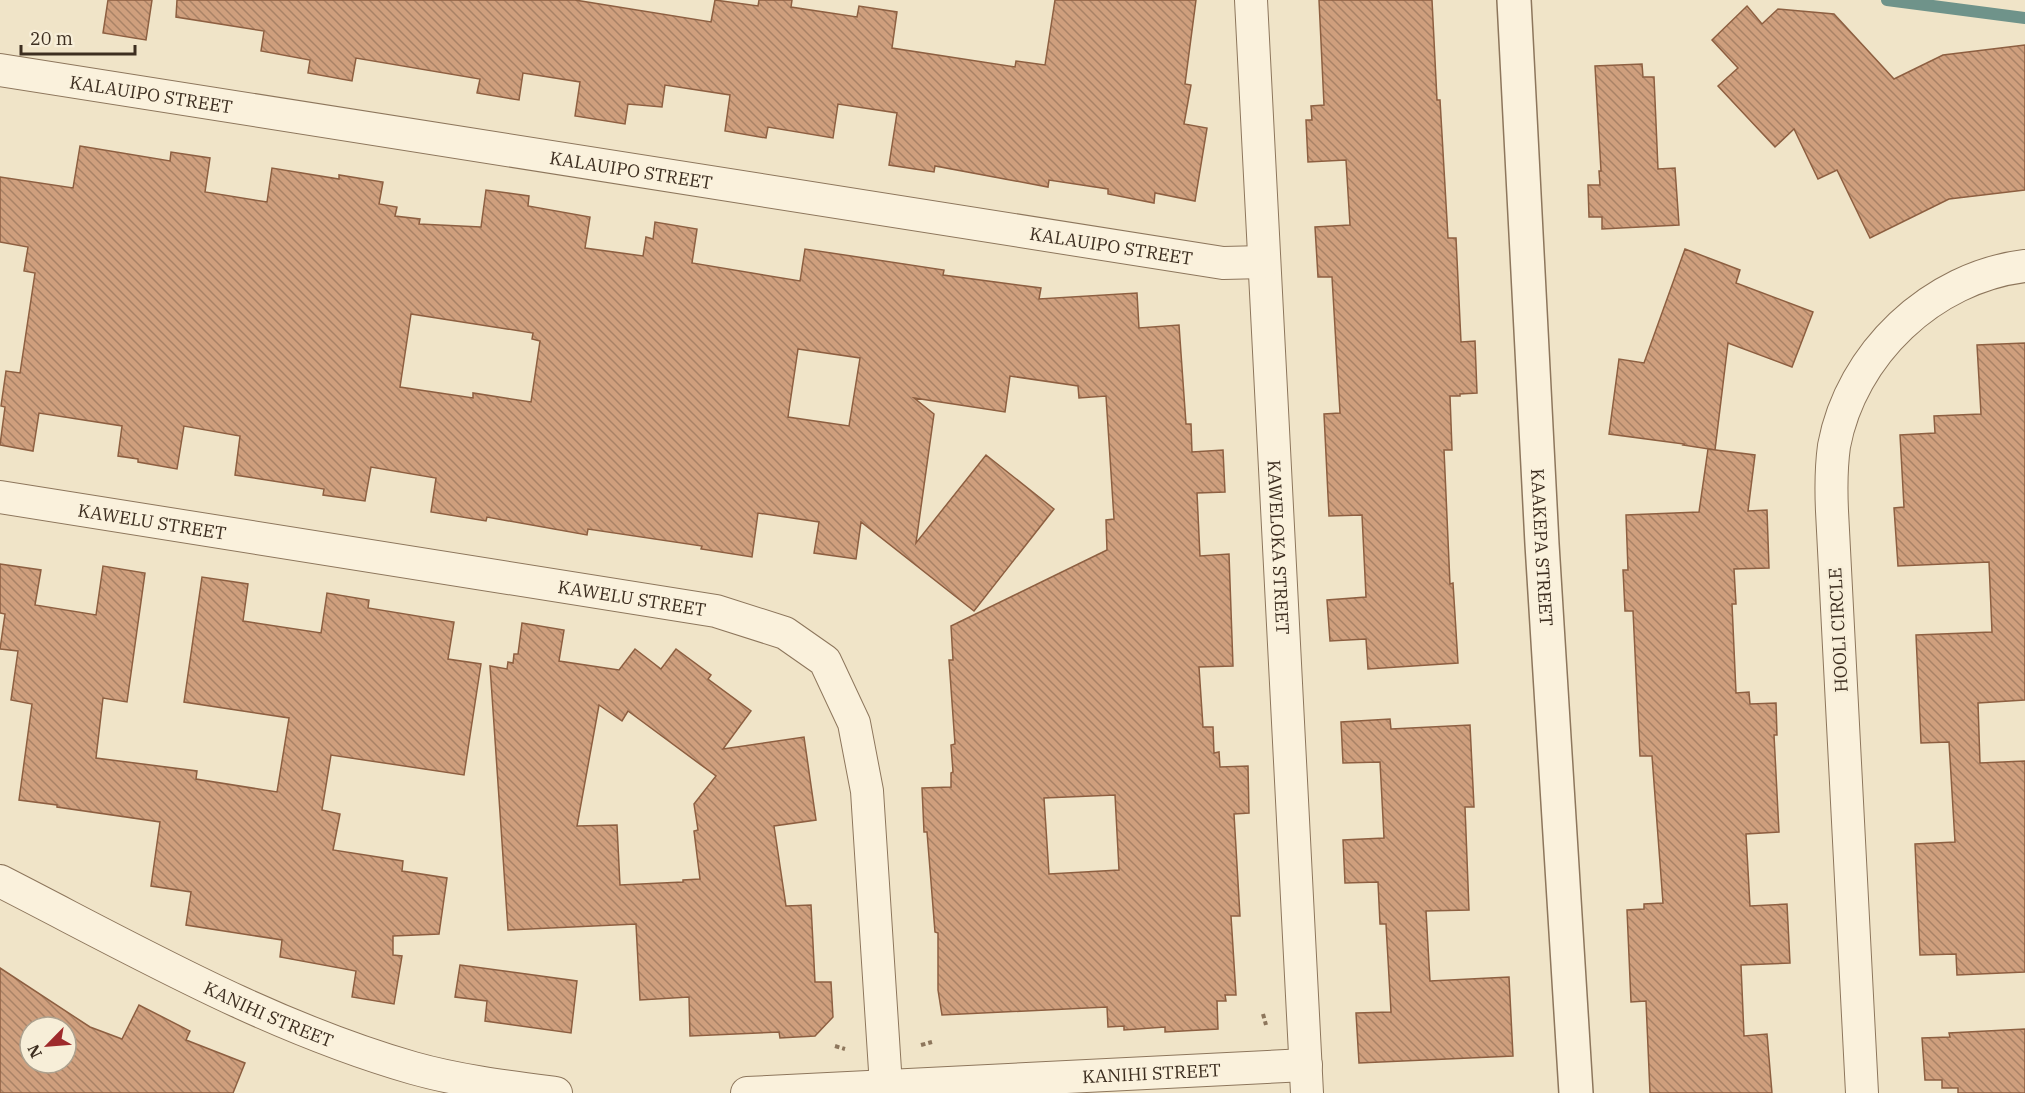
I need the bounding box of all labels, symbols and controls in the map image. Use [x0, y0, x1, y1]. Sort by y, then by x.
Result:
scale bar [21, 18, 135, 56]
text: 20 m [30, 27, 73, 50]
street label: KALAUIPO STREET [68, 70, 235, 118]
street label: KALAUIPO STREET [548, 145, 715, 194]
street label: KALAUIPO STREET [1028, 221, 1195, 270]
street label: KAWELOKA STREET [1263, 459, 1295, 636]
street label: KAAKEPA STREET [1527, 468, 1559, 627]
street label: KAWELU STREET [76, 498, 228, 544]
street label: HOOLI CIRCLE [1823, 567, 1853, 693]
street label: KAWELU STREET [556, 574, 708, 621]
street label: KANIHI STREET [200, 976, 337, 1052]
north arrow [18, 1015, 78, 1075]
text: N [23, 1041, 46, 1061]
street label: KANIHI STREET [1082, 1058, 1222, 1088]

